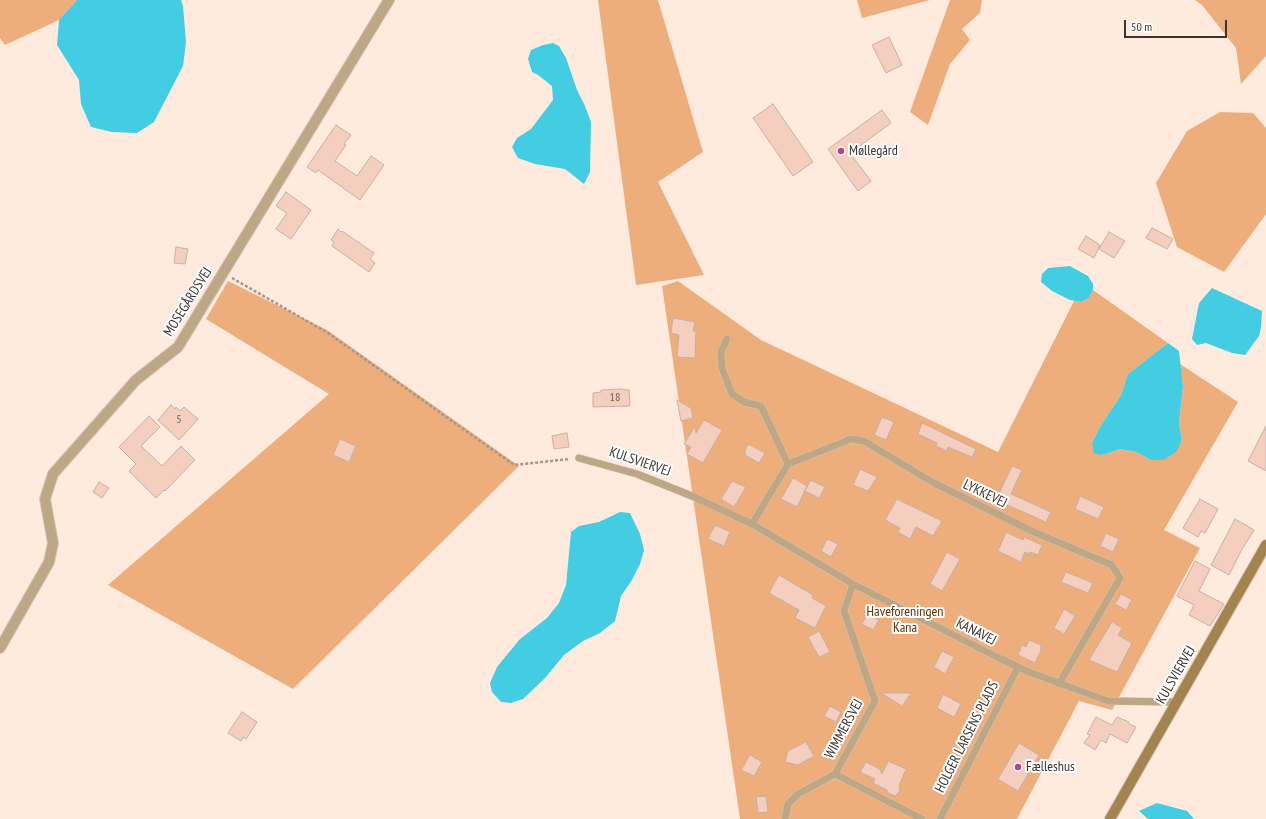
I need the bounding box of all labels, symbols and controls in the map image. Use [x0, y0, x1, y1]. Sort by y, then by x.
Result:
scale bar [1126, 12, 1229, 38]
text: 50 m [1131, 19, 1152, 34]
place label: Møllegård [849, 143, 898, 159]
marker: Møllegård [836, 146, 846, 156]
street label: MOSEGÅRDSVEJ [160, 264, 216, 340]
house number: 18 [610, 391, 620, 405]
house number: 5 [176, 413, 182, 427]
street label: KULSVIERVEJ [607, 444, 673, 480]
street label: LYKKEVEJ [960, 476, 1010, 512]
park label: Haveforeningen Kana [867, 604, 943, 636]
street label: KANAVEJ [953, 615, 999, 649]
street label: KULSVIERVEJ [1153, 643, 1199, 707]
street label: HOLGER LARSENS PLADS [932, 679, 1002, 795]
street label: WIMMERSVEJ [821, 696, 867, 762]
place label: Fælleshus [1026, 759, 1075, 775]
marker: Fælleshus [1013, 762, 1023, 772]

